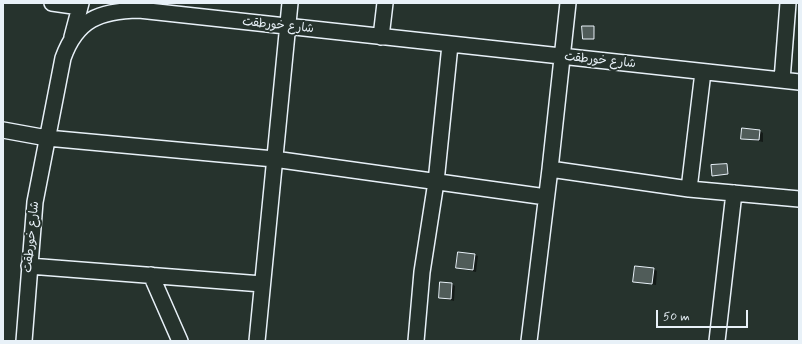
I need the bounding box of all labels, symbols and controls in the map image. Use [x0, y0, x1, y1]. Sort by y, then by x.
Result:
street label: شارع خورطقت [242, 15, 314, 37]
street label: شارع خورطقت [564, 50, 636, 72]
street label: شارع خورطقت [21, 201, 43, 273]
scale bar [658, 302, 750, 328]
text: 50 m [663, 309, 690, 325]

